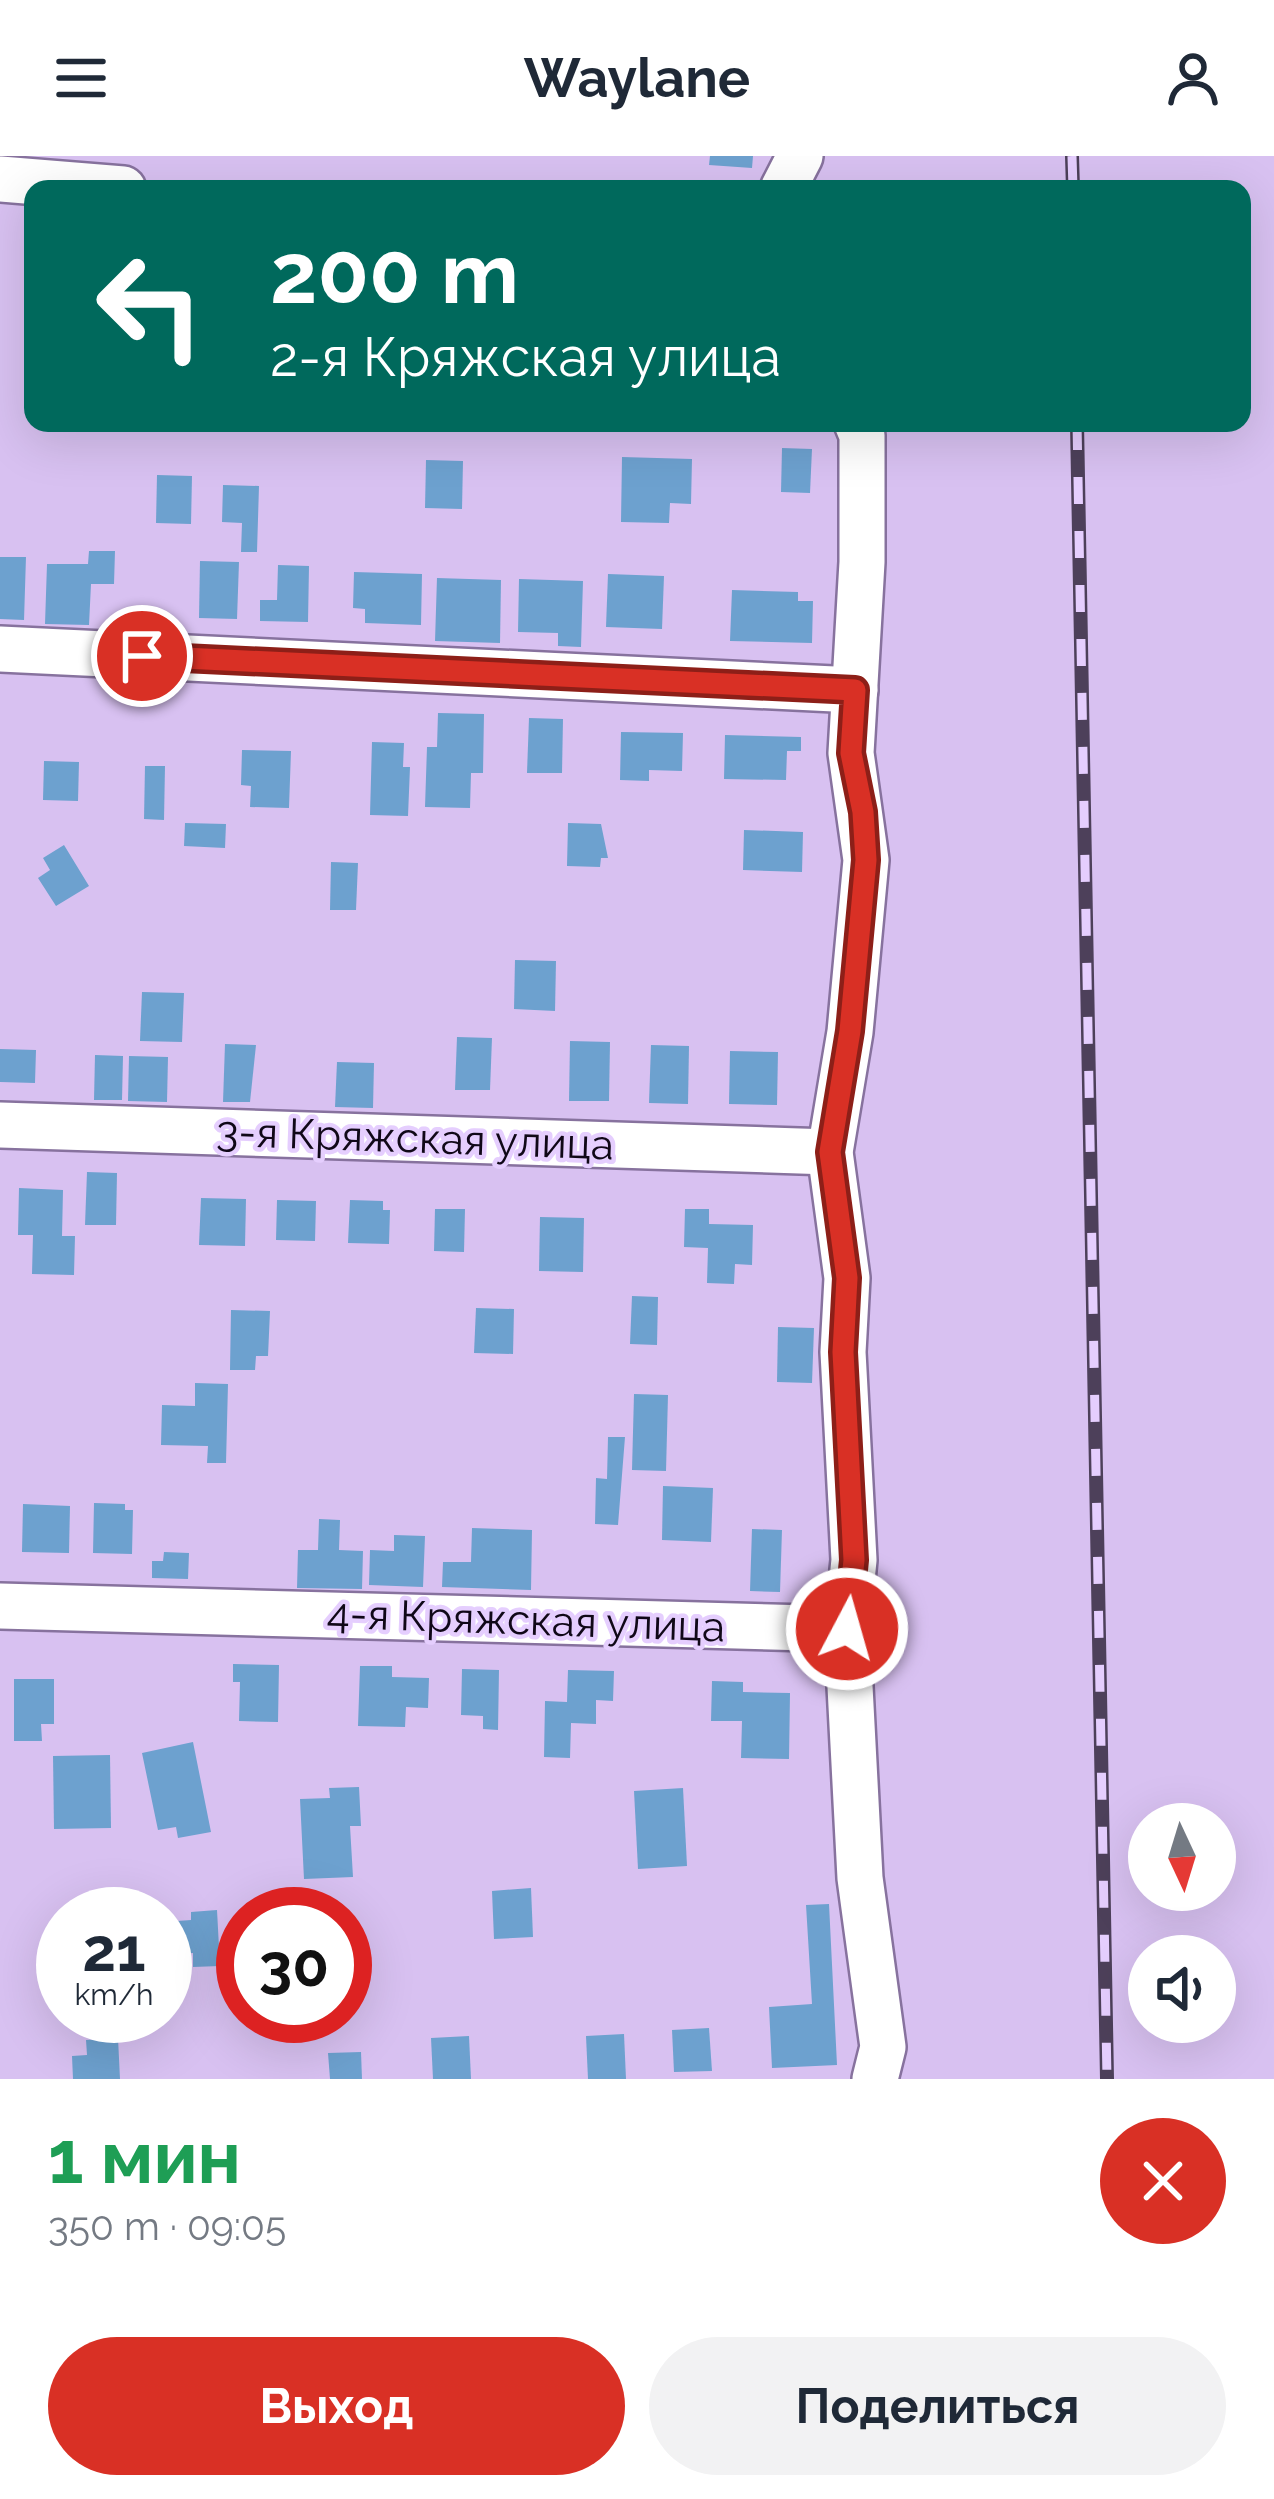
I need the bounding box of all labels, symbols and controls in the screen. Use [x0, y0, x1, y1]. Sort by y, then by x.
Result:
icon: menu [48, 45, 114, 111]
icon: person [1160, 45, 1226, 111]
text: Waylane [524, 46, 750, 110]
text: 200 m [270, 224, 519, 323]
icon: left [72, 228, 228, 384]
text: 2-я Кряжская улица [270, 325, 781, 389]
pin [91, 605, 193, 707]
icon: arrive [109, 623, 175, 689]
street label: 3-я Кряжская улица [215, 1107, 615, 1169]
position arrow [784, 1566, 910, 1692]
street label: 4-я Кряжская улица [326, 1589, 726, 1651]
north arrow [1128, 1803, 1236, 1911]
map controls [1128, 1803, 1236, 2043]
speed limit sign: 30 [216, 1887, 372, 2043]
text: 21 [82, 1915, 146, 1985]
button: sound [1128, 1935, 1236, 2043]
text: km/h [74, 1977, 154, 2012]
text: 1 мин [48, 2115, 241, 2200]
button: close [1100, 2118, 1226, 2244]
text: 350 m · 09:05 [48, 2203, 286, 2249]
button: Выход [48, 2337, 625, 2475]
button: Поделиться [649, 2337, 1226, 2475]

